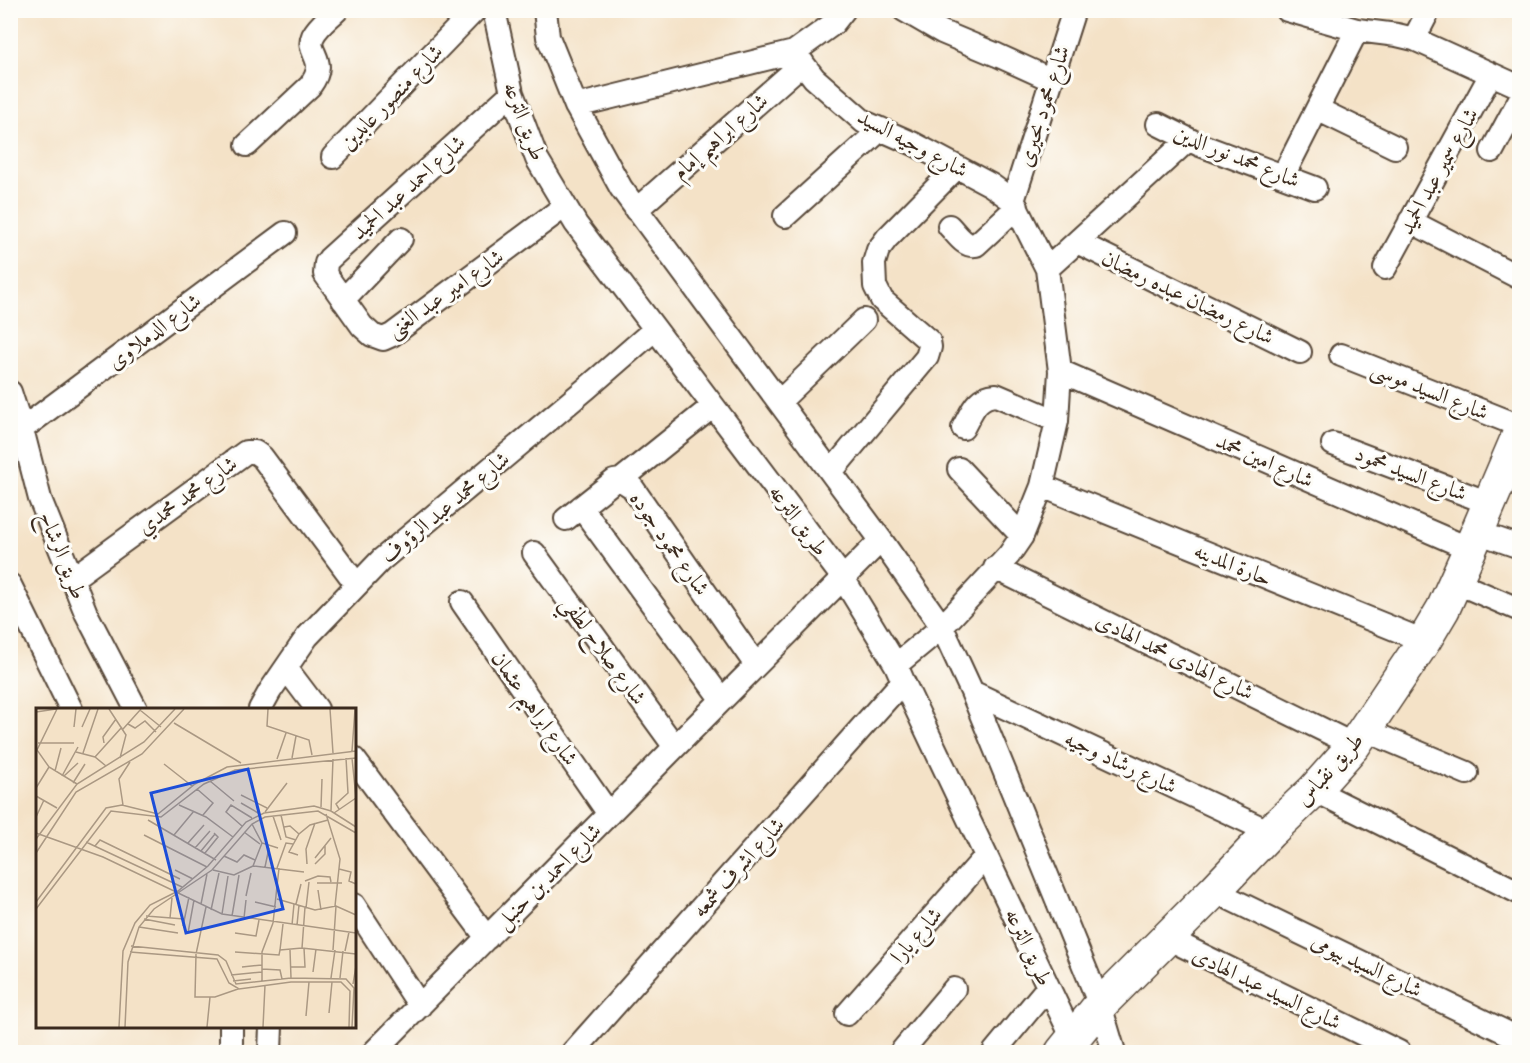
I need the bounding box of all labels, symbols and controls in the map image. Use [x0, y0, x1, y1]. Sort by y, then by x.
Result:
street label: شارع منصور عابدين [334, 38, 452, 159]
street label: شارع محمود بحيرى [1011, 42, 1080, 172]
street label: طريق الترعه [497, 78, 552, 165]
street label: شارع ابراهيم إمام [667, 87, 779, 191]
street label: شارع وجيه السيد [851, 103, 973, 188]
street label: شارع سمير عبد الحميد [1392, 103, 1488, 242]
street label: شارع محمد نور الدين [1168, 118, 1304, 198]
street label: شارع احمد عبد الحميد [345, 129, 474, 249]
street label: شارع امير عبد الغنى [381, 243, 512, 347]
street label: شارع رمضان عبده رمضان [1095, 244, 1279, 355]
street label: شارع الدملاوى [102, 287, 209, 379]
street label: شارع السيد موسى [1365, 354, 1493, 430]
street label: شارع امين محمد [1210, 426, 1318, 498]
street label: شارع السيد محمود [1349, 439, 1471, 511]
street label: شارع محمد عبد الرؤوف [375, 445, 518, 573]
street label: شارع محمد محمدي [132, 450, 245, 544]
street label: طريق الترعه [763, 479, 835, 562]
street label: شارع محمود جوده [620, 486, 716, 603]
street label: طريق الرشاح [27, 507, 93, 605]
street label: حارة المدينه [1190, 536, 1276, 592]
street label: شارع صلاح لطفي [548, 590, 653, 715]
street label: شارع الهادى محمد الهادى [1089, 606, 1258, 710]
street label: شارع ابراهيم عثمان [479, 646, 584, 775]
inset map [36, 708, 356, 1027]
street label: شارع رشاد وجيه [1058, 724, 1181, 804]
street label: طريق نقباس [1289, 727, 1370, 812]
street label: شارع اشرف شمعه [686, 811, 794, 926]
street label: شارع احمد بن حنبل [489, 817, 610, 938]
street label: شارع يارا [884, 901, 952, 972]
street label: طريق الترعه [998, 904, 1059, 991]
street label: شارع السيد بيومى [1305, 927, 1427, 1008]
street label: شارع السيد عبد الهادى [1186, 940, 1346, 1040]

